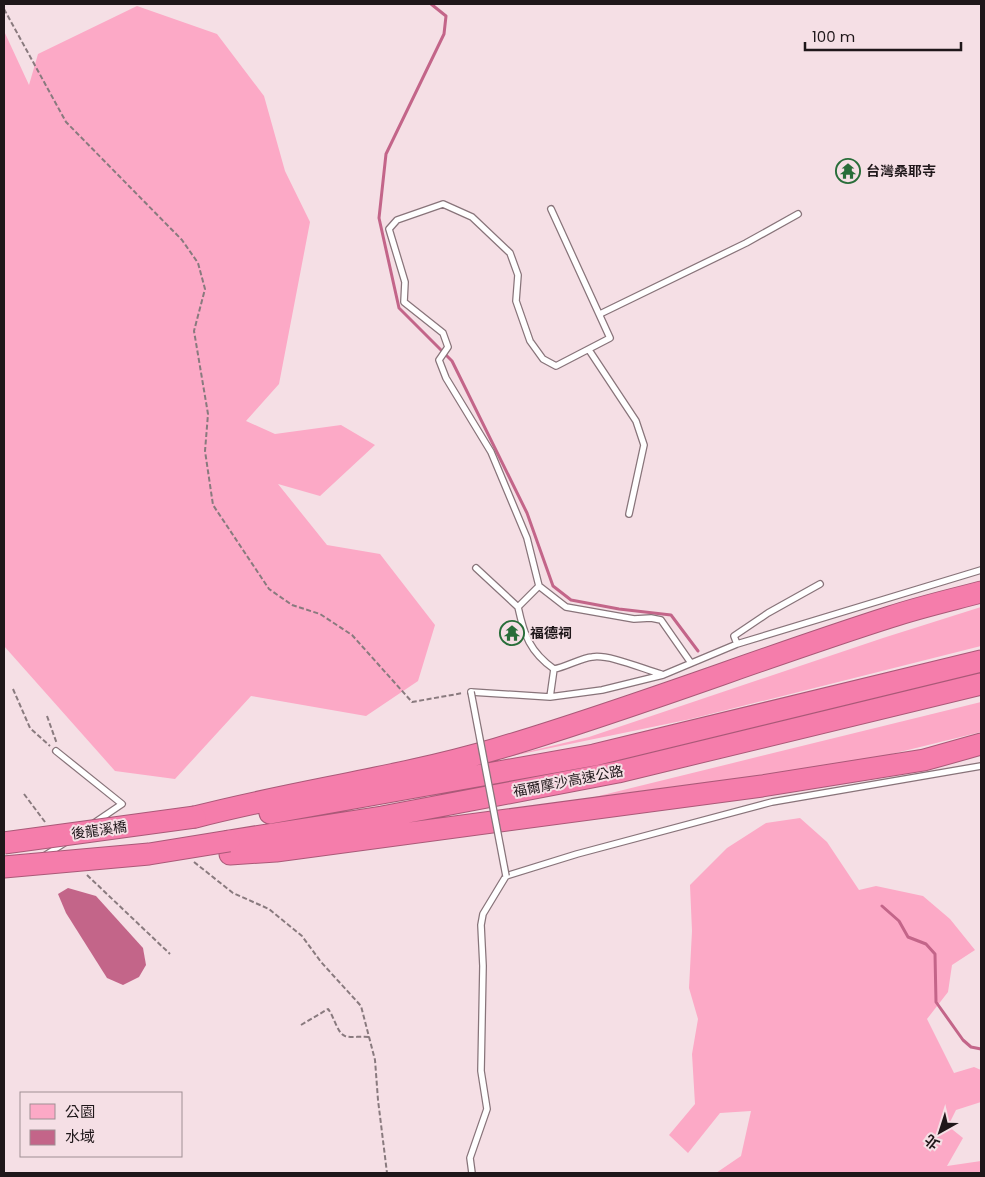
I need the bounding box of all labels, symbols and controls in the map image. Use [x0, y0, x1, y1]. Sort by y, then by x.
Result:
scale bar [805, 20, 961, 52]
text: 100 m [812, 26, 855, 47]
temple icon: 台灣桑耶寺 [835, 158, 861, 184]
place label: 台灣桑耶寺 [866, 161, 936, 181]
temple icon: 福德祠 [499, 620, 525, 646]
place label: 福德祠 [530, 623, 572, 643]
street label: 福爾摩沙高速公路 [511, 760, 625, 802]
street label: 後龍溪橋 [70, 816, 128, 844]
legend [20, 1092, 182, 1157]
text: 公園 [65, 1101, 95, 1122]
north arrow [915, 1107, 965, 1157]
text: 水域 [65, 1126, 95, 1147]
text: 北 [920, 1130, 944, 1154]

